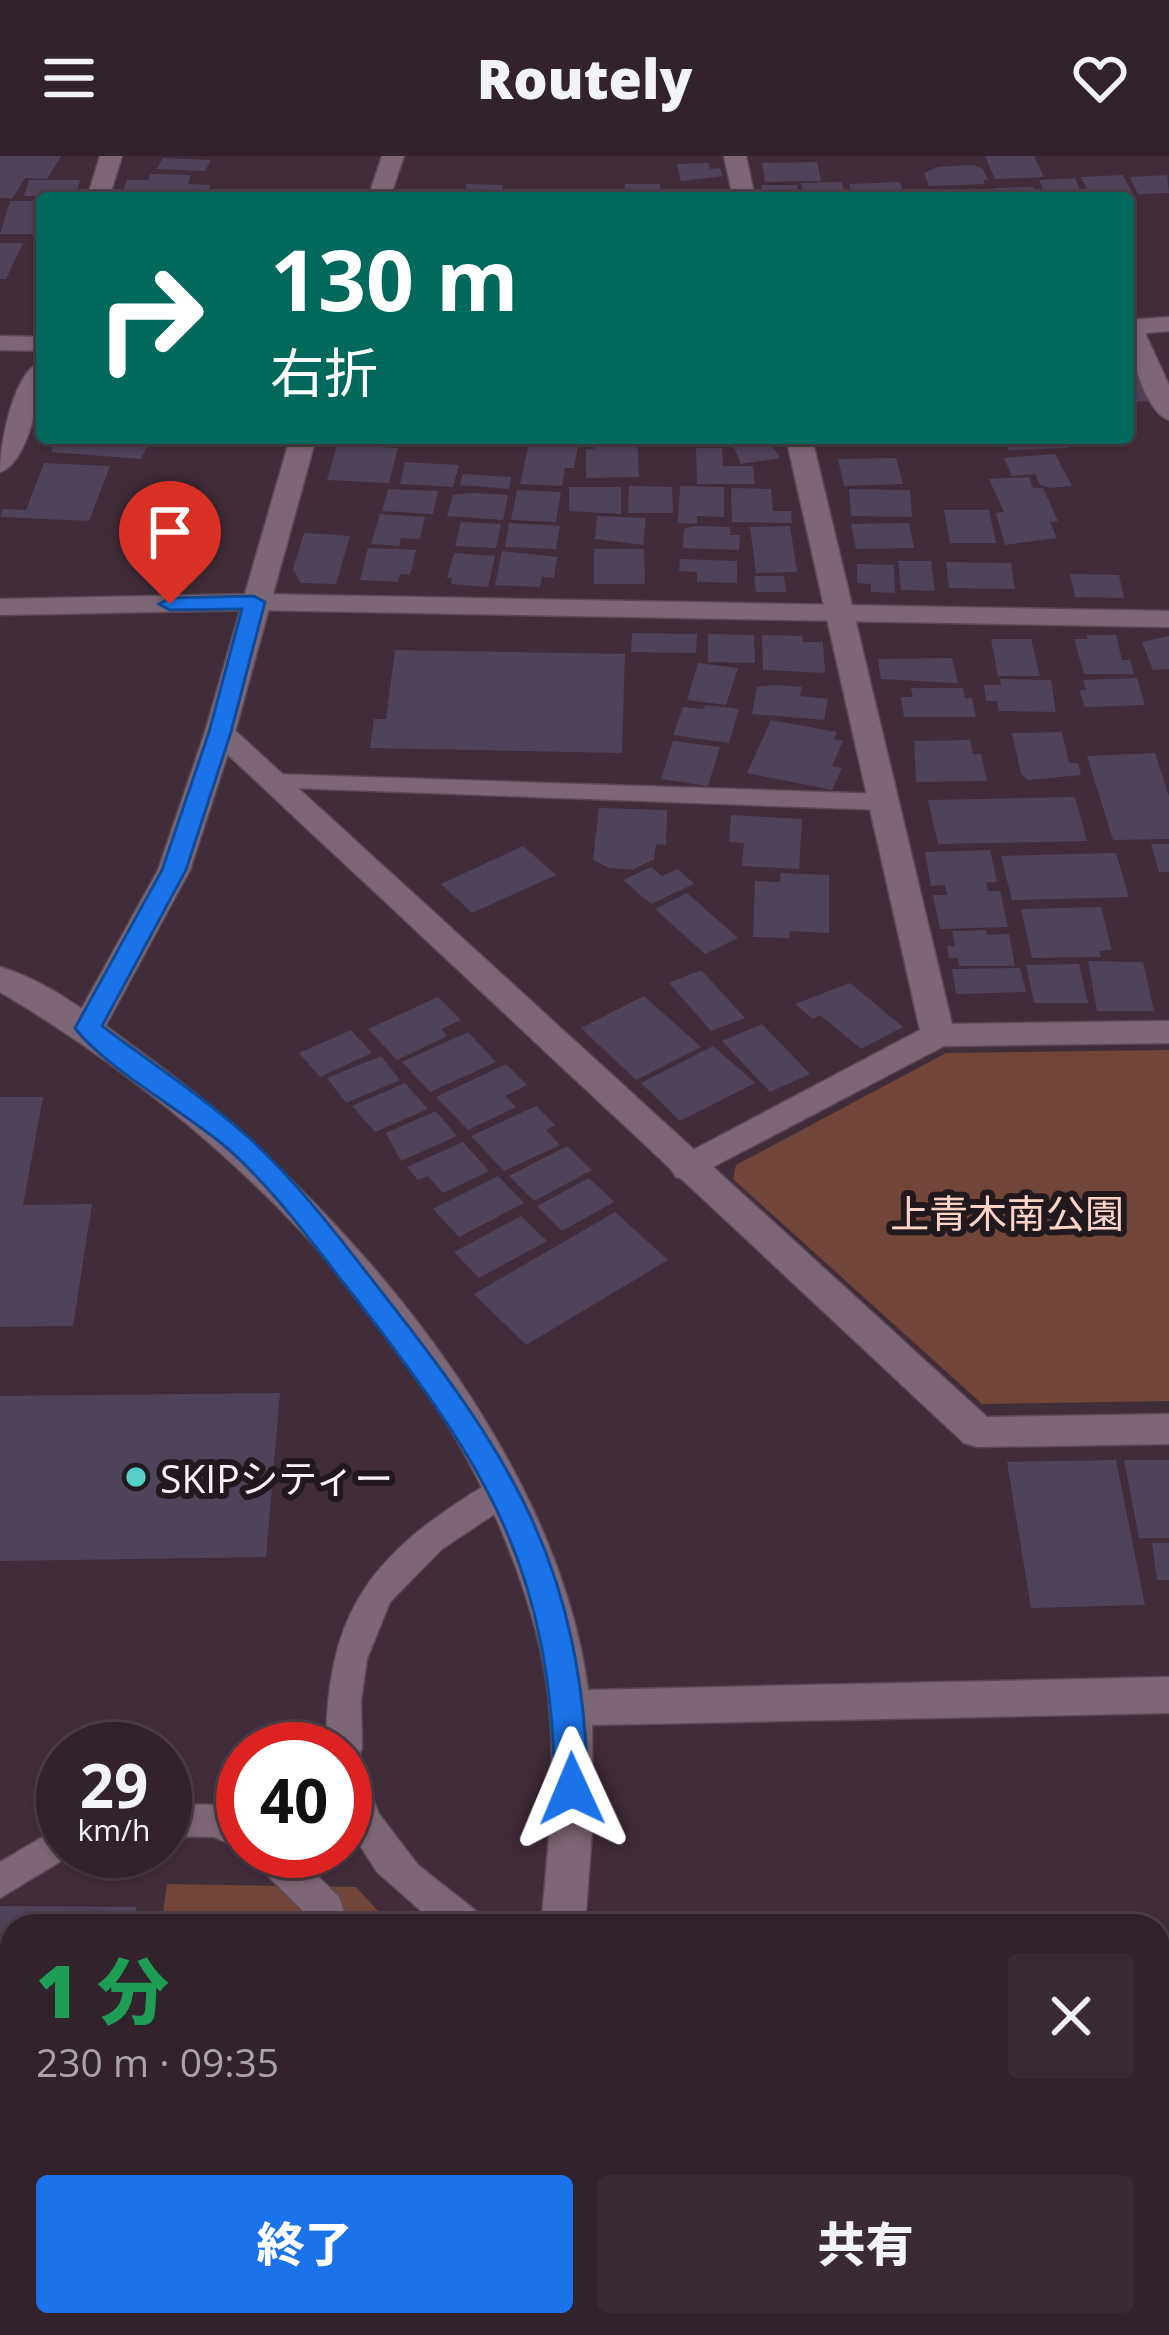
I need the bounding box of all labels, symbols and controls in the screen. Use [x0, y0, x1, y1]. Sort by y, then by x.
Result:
text: Routely [477, 41, 692, 115]
icon: menu [36, 45, 102, 111]
icon: heart [1067, 45, 1133, 111]
text: 130 m [270, 221, 518, 336]
icon: right [72, 240, 228, 396]
text: 右折 [270, 335, 378, 409]
pin [119, 481, 221, 604]
icon: arrive [137, 499, 203, 565]
park label: 上青木南公園 [890, 1186, 1124, 1239]
place label: SKIPシティー [160, 1451, 393, 1504]
marker: SKIPシティー [123, 1464, 149, 1490]
speed limit sign: 40 [216, 1722, 372, 1878]
position arrow [509, 1726, 635, 1852]
text: 29 [80, 1744, 148, 1826]
text: km/h [78, 1809, 150, 1850]
text: 1 分 [36, 1941, 169, 2039]
button: close [1008, 1953, 1134, 2079]
text: 230 m · 09:35 [36, 2035, 279, 2088]
button: 終了 [36, 2175, 573, 2313]
button: 共有 [597, 2175, 1134, 2313]

